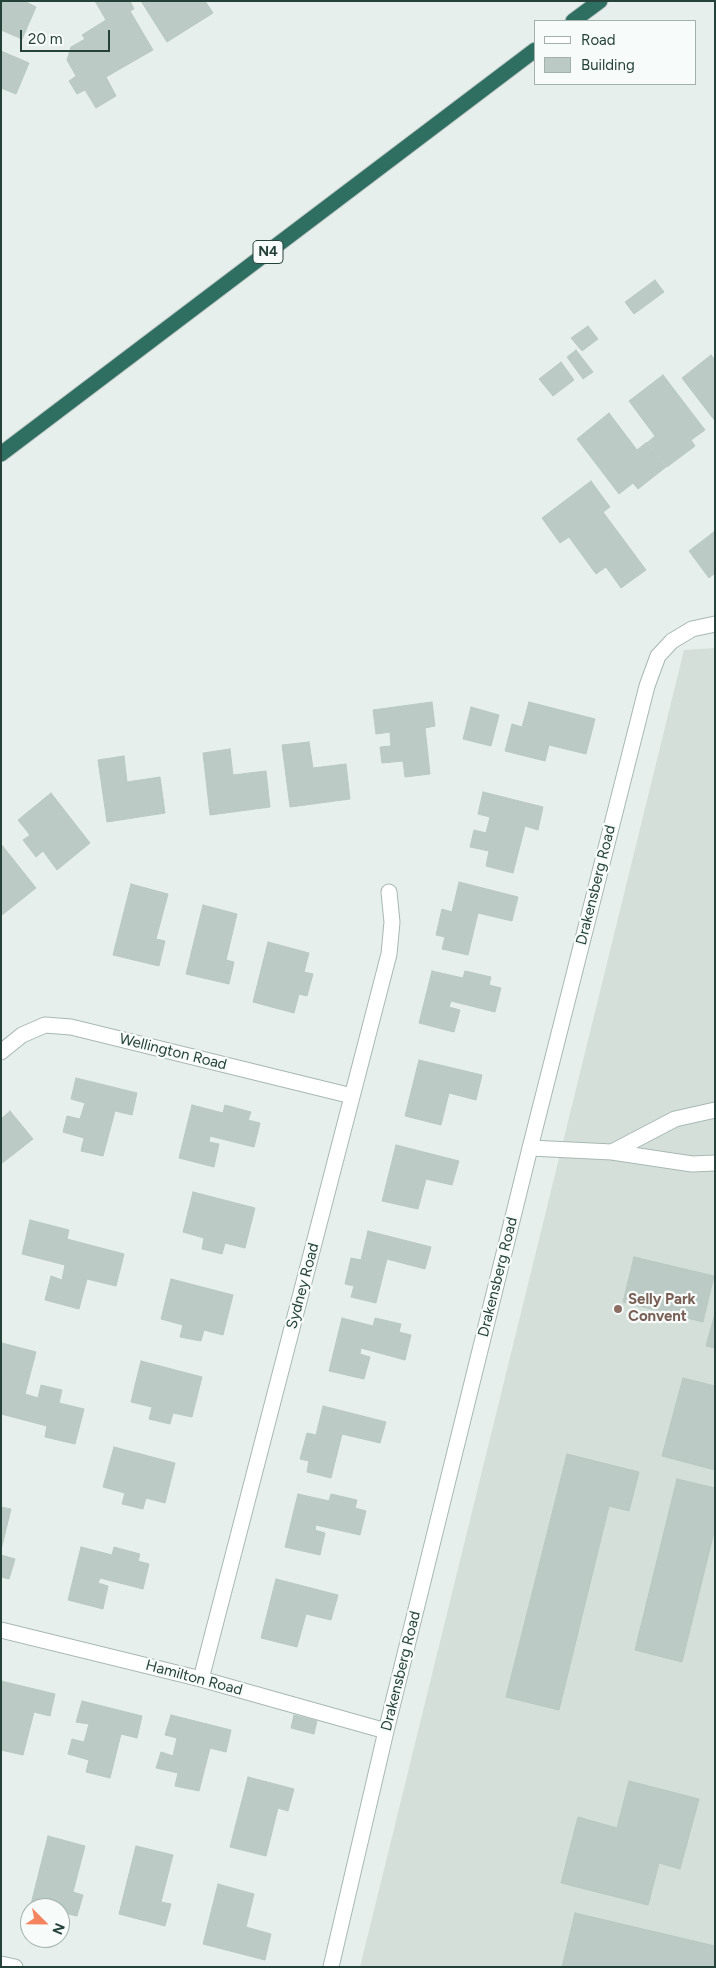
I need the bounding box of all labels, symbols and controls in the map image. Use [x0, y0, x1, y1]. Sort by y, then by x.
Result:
scale bar [22, 20, 112, 52]
legend [534, 20, 696, 85]
text: 20 m [28, 30, 62, 48]
text: Road [581, 31, 616, 49]
text: Building [581, 56, 635, 74]
road number: N4 [253, 240, 283, 264]
street label: Drakensberg Road [572, 823, 620, 947]
street label: Wellington Road [117, 1030, 229, 1074]
street label: Drakensberg Road [474, 1215, 522, 1339]
street label: Sydney Road [283, 1241, 323, 1331]
place label: Selly Park Convent [628, 1291, 696, 1326]
marker: Selly Park Convent [612, 1303, 624, 1315]
street label: Drakensberg Road [377, 1609, 425, 1733]
street label: Hamilton Road [144, 1656, 244, 1700]
north arrow [20, 1898, 70, 1948]
text: N [48, 1920, 68, 1937]

